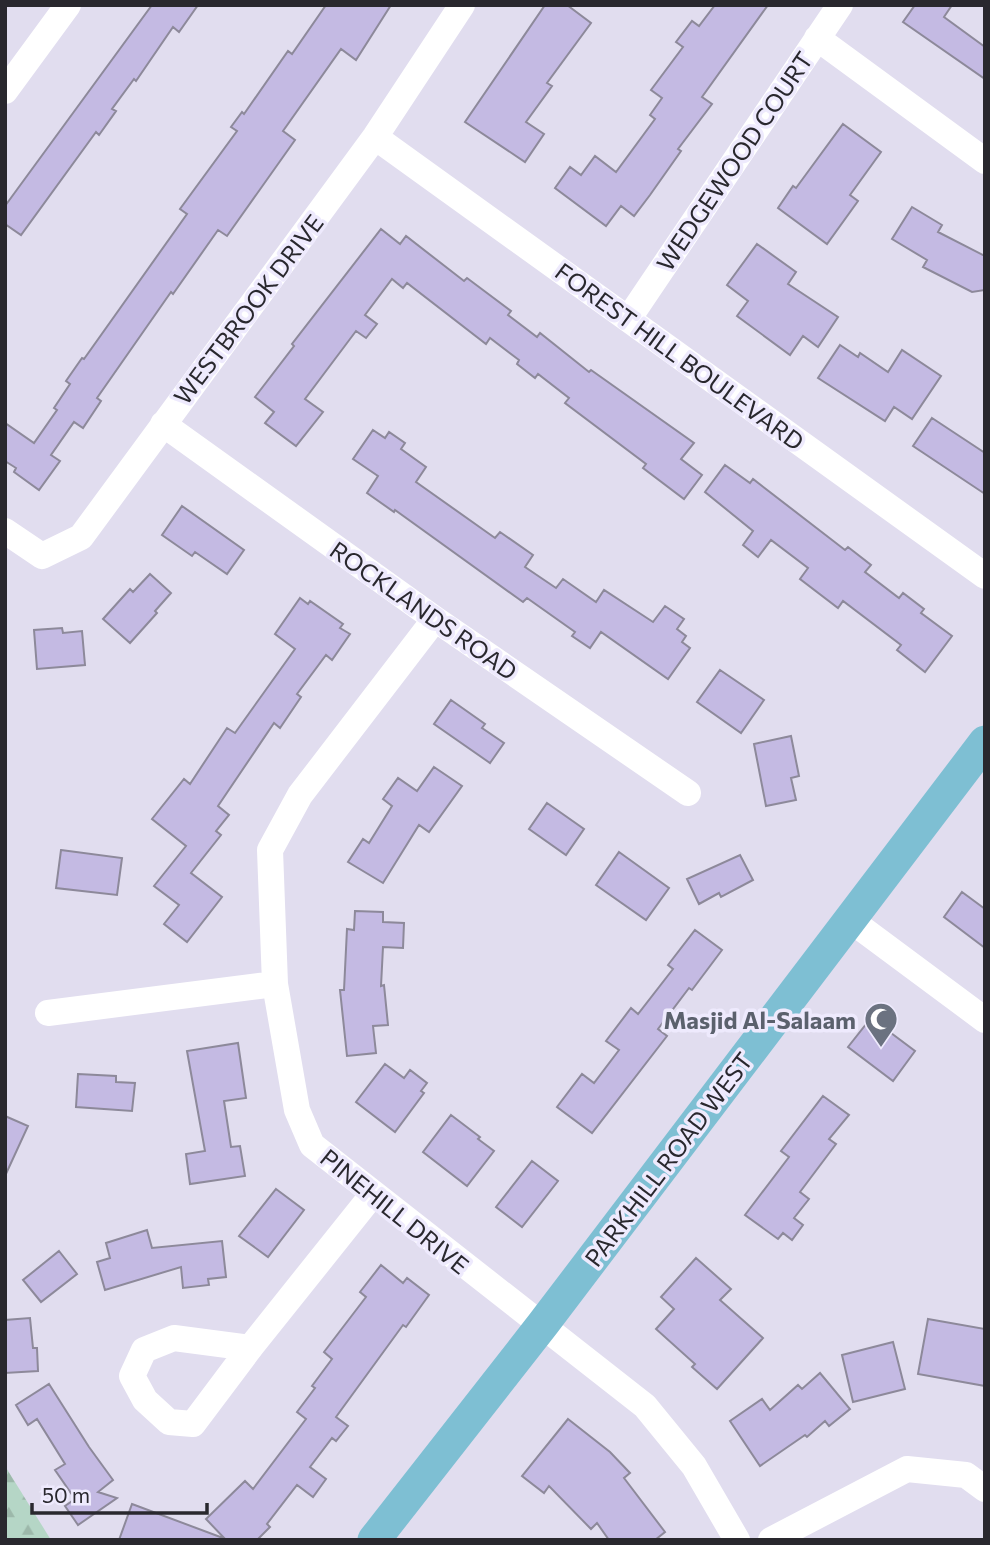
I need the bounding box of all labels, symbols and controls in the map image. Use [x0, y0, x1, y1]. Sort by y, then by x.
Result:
street label: WEDGEWOOD COURT [650, 46, 818, 276]
street label: WESTBROOK DRIVE [167, 208, 329, 410]
street label: FOREST HILL BOULEVARD [550, 256, 810, 456]
street label: ROCKLANDS ROAD [325, 535, 523, 685]
mosque icon: Masjid Al-Salaam [862, 1000, 900, 1049]
place label: Masjid Al-Salaam [663, 1005, 856, 1034]
street label: PARKHILL ROAD WEST [578, 1046, 758, 1272]
street label: PINEHILL DRIVE [315, 1142, 475, 1280]
scale bar [32, 1472, 206, 1516]
text: 50 m [42, 1482, 90, 1507]

